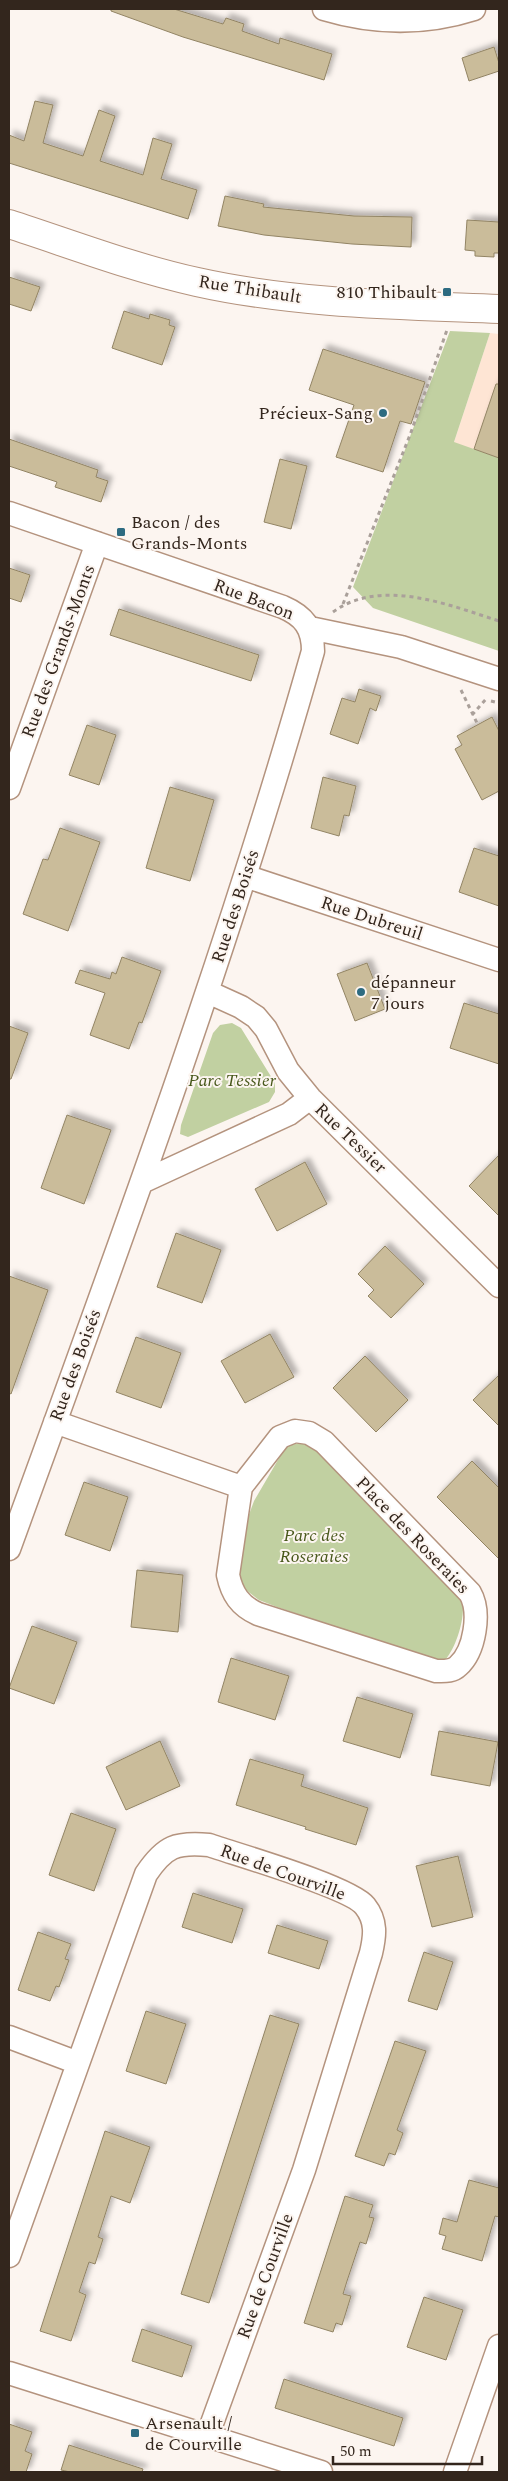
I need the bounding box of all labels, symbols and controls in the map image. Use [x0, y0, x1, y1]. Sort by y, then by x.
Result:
street label: Rue Thibault [196, 268, 303, 311]
place label: 810 Thibault [337, 279, 437, 306]
marker: 810 Thibault [441, 286, 453, 298]
place label: Précieux-Sang [258, 400, 373, 427]
marker: Précieux-Sang [377, 407, 389, 419]
place label: Bacon / des Grands-Monts [131, 509, 248, 557]
marker: Bacon / des Grands-Monts [115, 526, 127, 538]
street label: Rue des Grands-Monts [15, 561, 102, 742]
street label: Rue Bacon [209, 572, 298, 627]
street label: Rue des Boisés [204, 846, 267, 966]
street label: Rue Dubreuil [317, 889, 427, 948]
place label: dépanneur 7 jours [371, 969, 456, 1017]
marker: dépanneur 7 jours [355, 986, 367, 998]
park label: Parc Tessier [188, 1067, 277, 1094]
street label: Rue Tessier [308, 1097, 393, 1180]
street label: Rue des Boisés [43, 1305, 108, 1425]
street label: Place des Roseraies [349, 1470, 476, 1600]
park label: Parc des Roseraies [280, 1522, 349, 1570]
street label: Rue de Courville [216, 1837, 350, 1908]
street label: Rue de Courville [230, 2209, 301, 2343]
place label: Arsenault / de Courville [145, 2410, 242, 2458]
marker: Arsenault / de Courville [129, 2427, 141, 2439]
scale bar [333, 2434, 482, 2466]
text: 50 m [340, 2440, 372, 2463]

